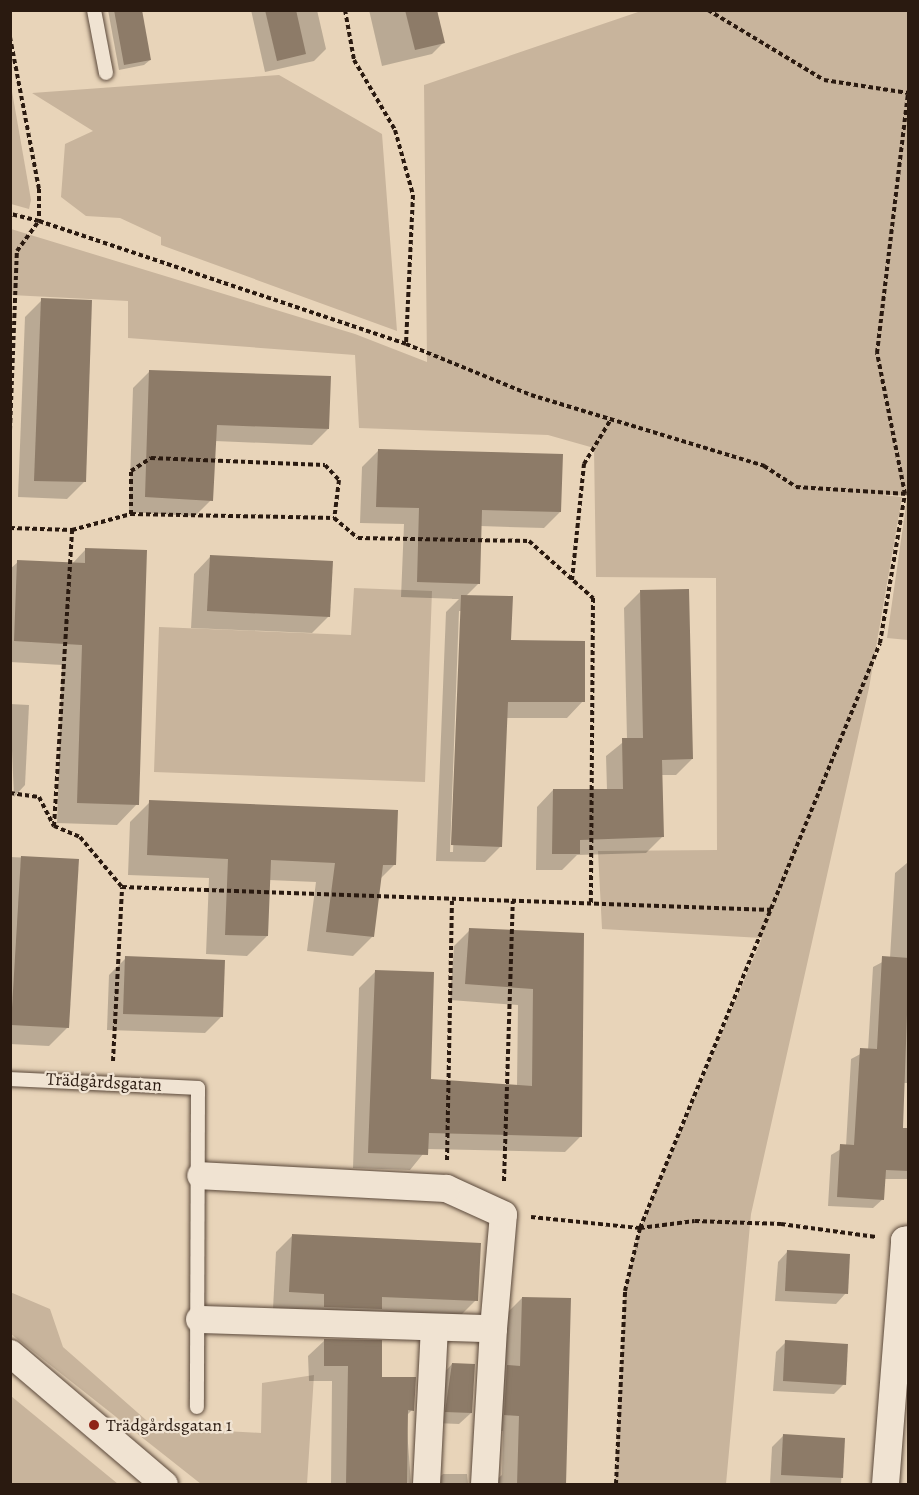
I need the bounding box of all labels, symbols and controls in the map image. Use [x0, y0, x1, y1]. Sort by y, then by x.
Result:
street label: Trädgårdsgatan [45, 1068, 163, 1096]
place label: Trädgårdsgatan 1 [106, 1414, 232, 1436]
marker: Trädgårdsgatan 1 [87, 1418, 101, 1432]

